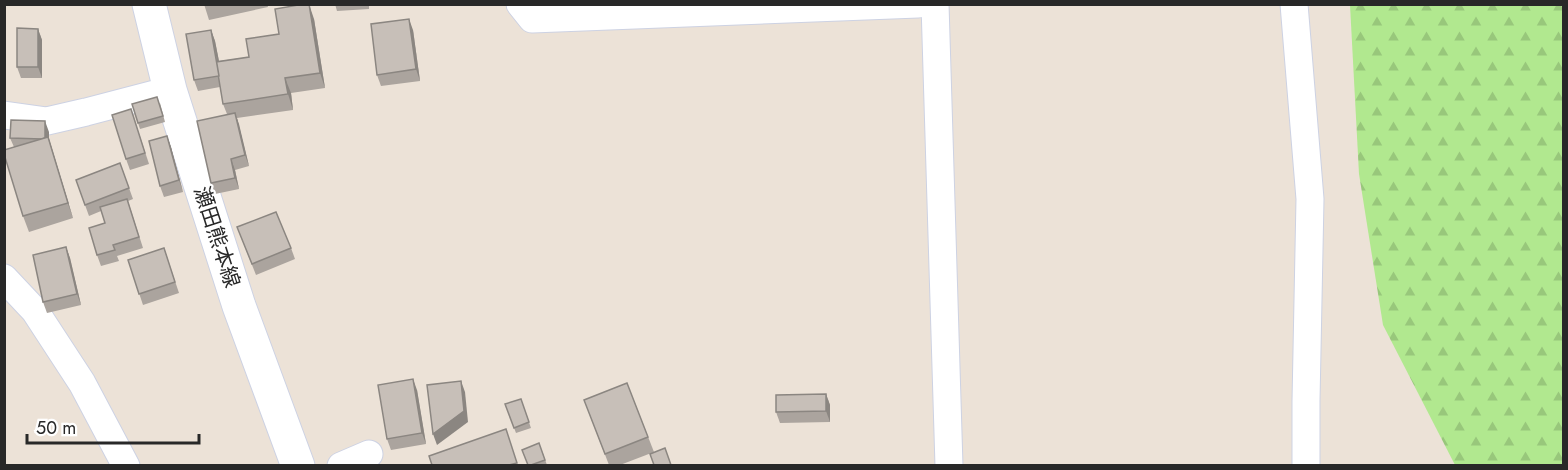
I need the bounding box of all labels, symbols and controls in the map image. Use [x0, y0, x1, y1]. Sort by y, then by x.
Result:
street label: 瀬田熊本線 [187, 182, 247, 292]
scale bar [27, 407, 200, 445]
text: 50 m [36, 415, 76, 441]

